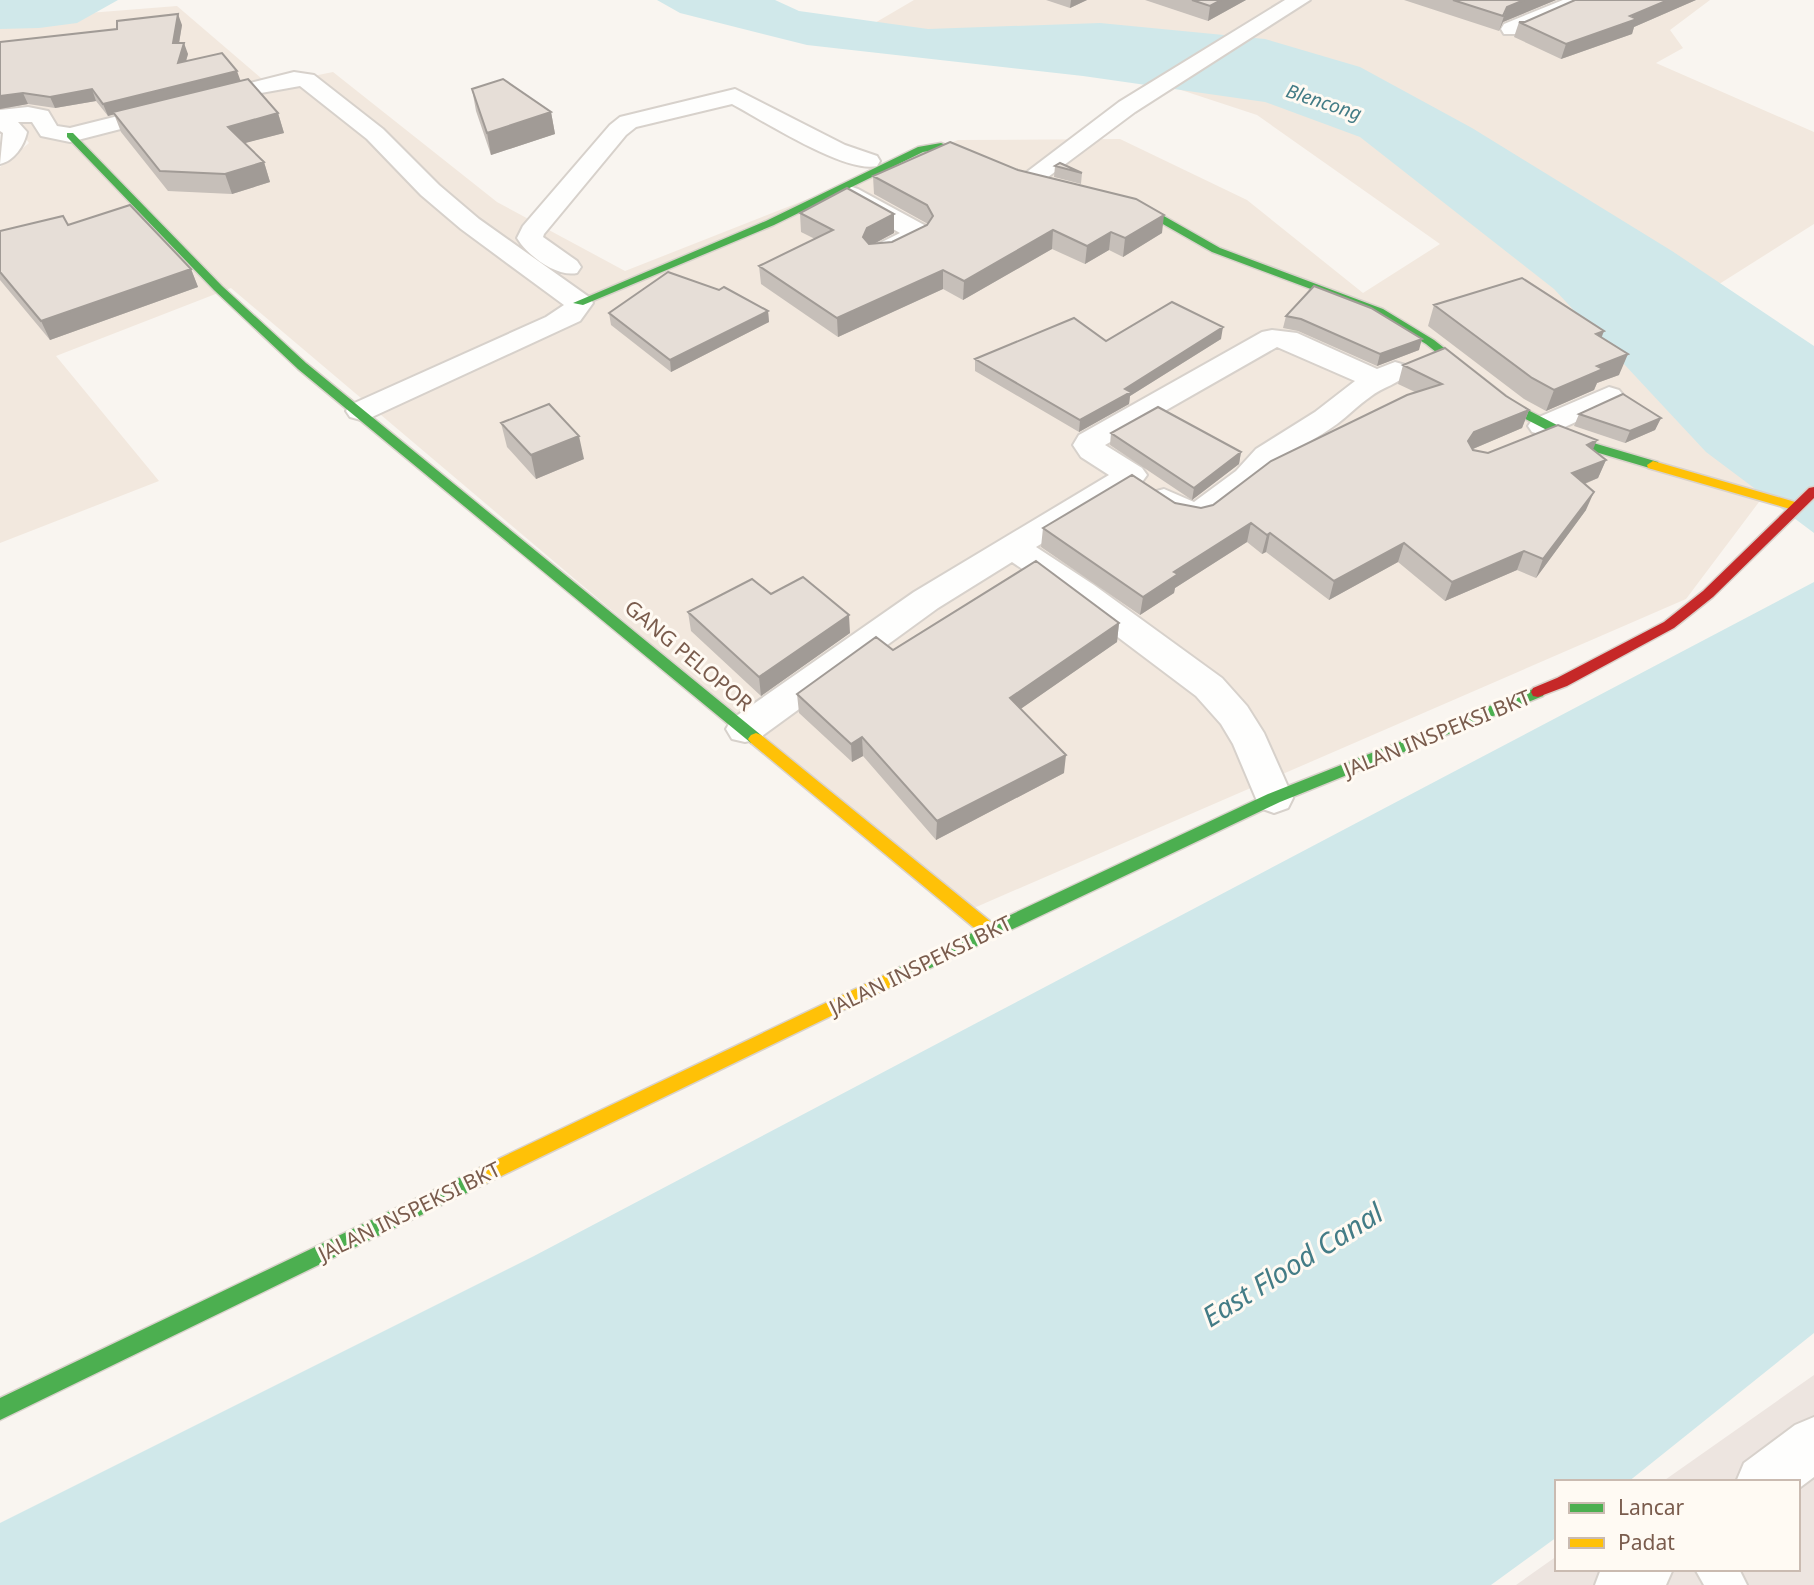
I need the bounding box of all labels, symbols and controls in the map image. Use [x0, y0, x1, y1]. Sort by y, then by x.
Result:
water label: Blencong [1283, 78, 1365, 126]
street label: GANG PELOPOR [619, 593, 759, 717]
street label: JALAN INSPEKSI BKT [1337, 683, 1535, 784]
street label: JALAN INSPEKSI BKT [822, 909, 1016, 1022]
street label: JALAN INSPEKSI BKT [311, 1155, 505, 1268]
water label: East Flood Canal [1194, 1193, 1390, 1335]
legend [1555, 1480, 1800, 1571]
text: Lancar [1618, 1493, 1685, 1521]
text: Padat [1618, 1528, 1675, 1556]

